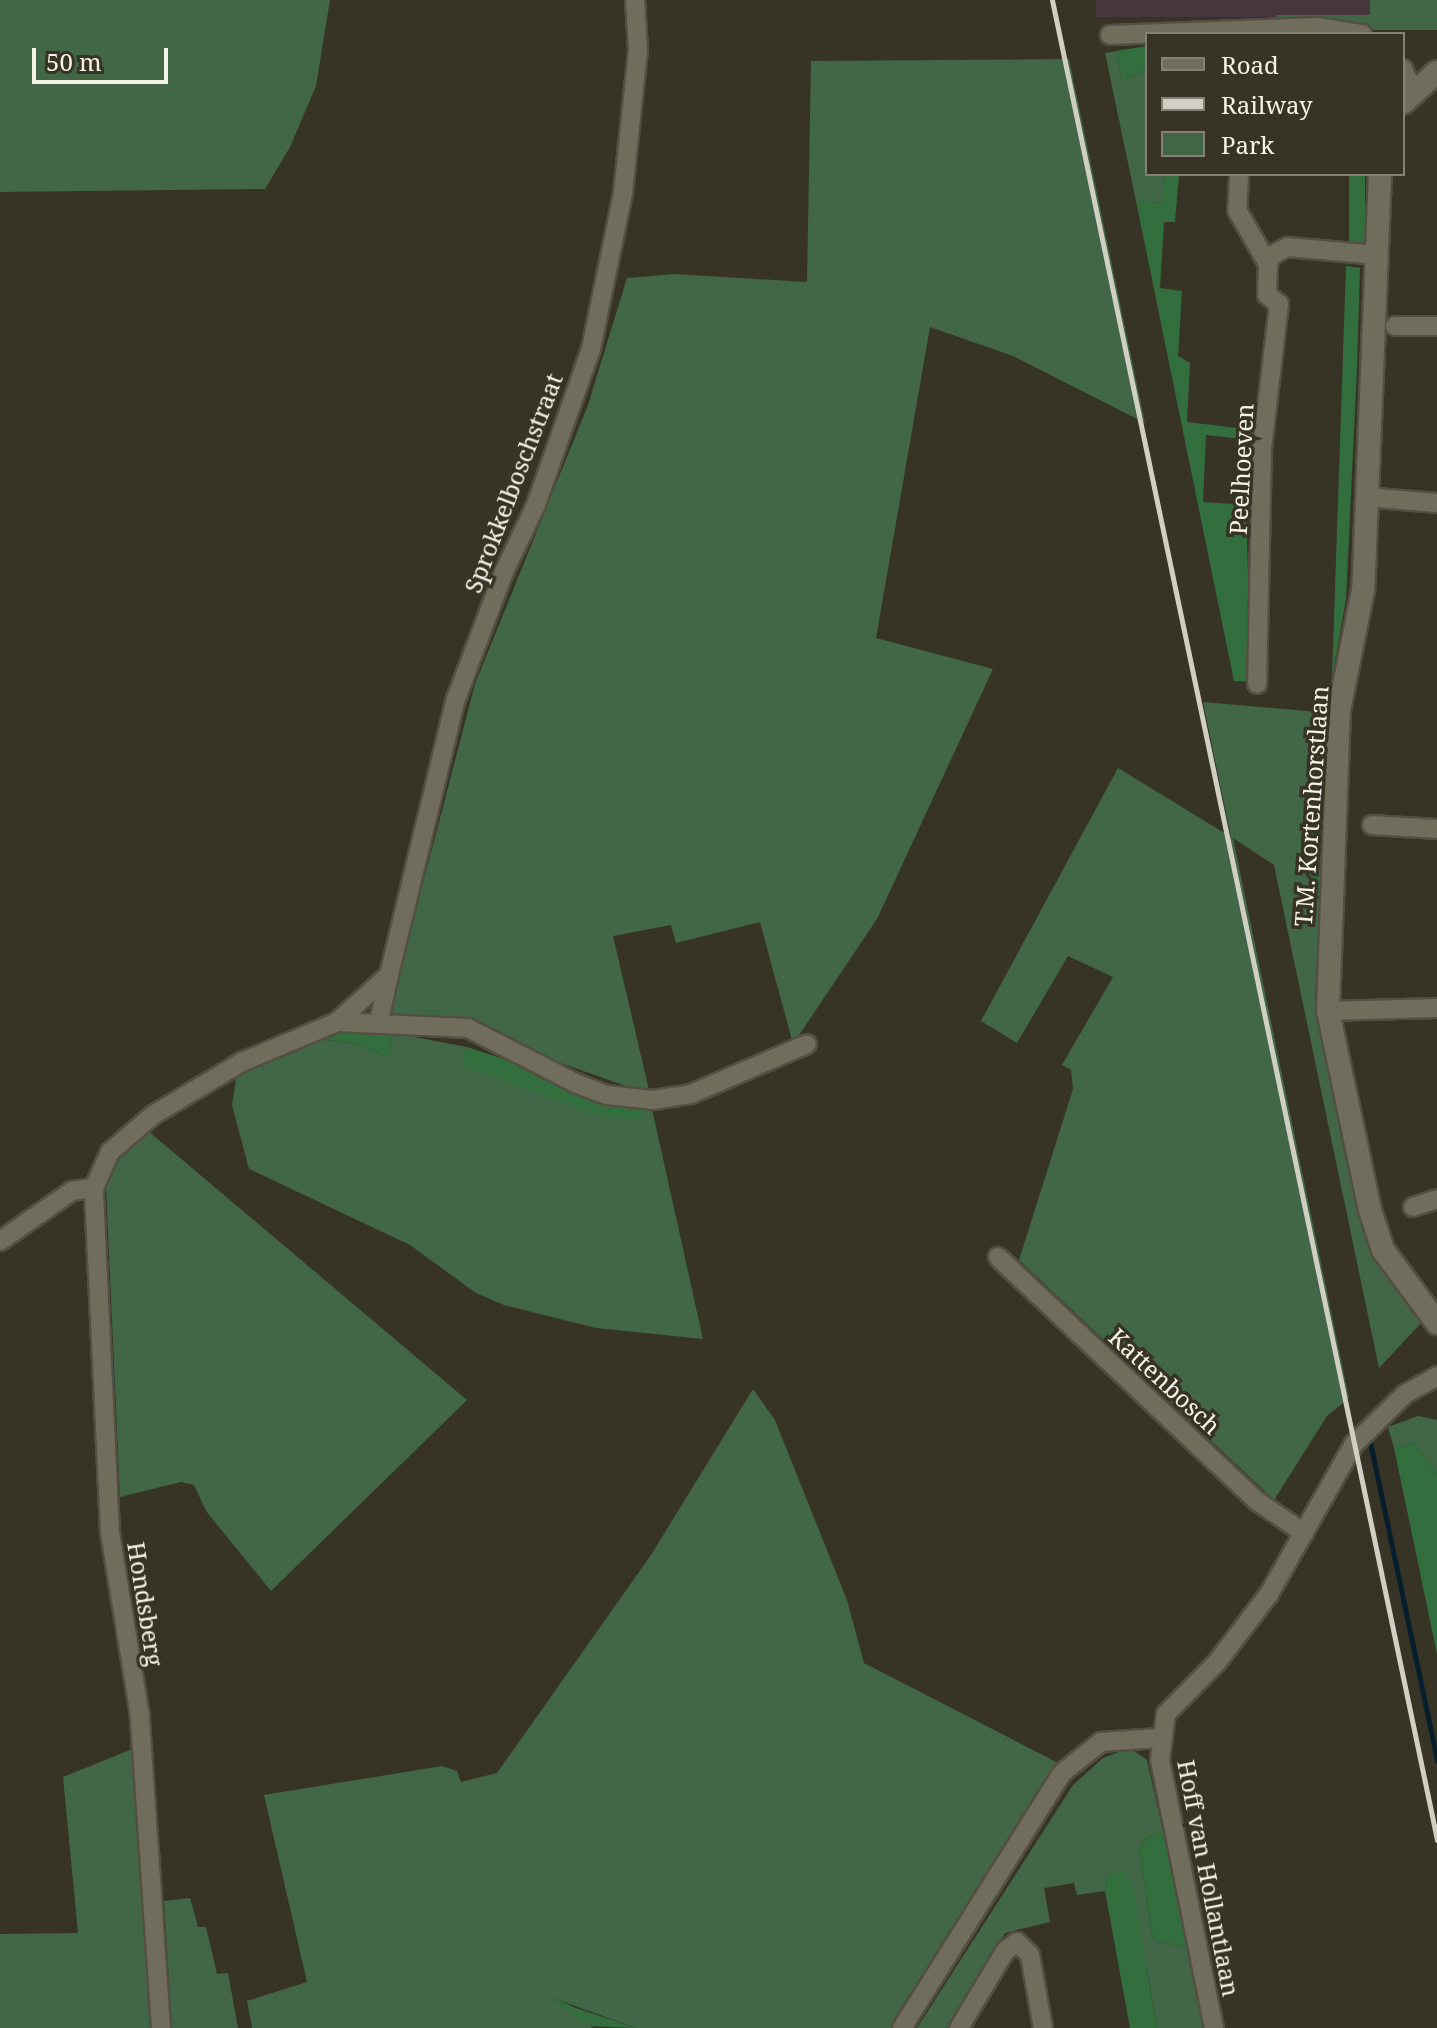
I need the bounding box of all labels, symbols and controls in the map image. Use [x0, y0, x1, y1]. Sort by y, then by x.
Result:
scale bar [36, 32, 172, 82]
legend [1145, 32, 1405, 176]
text: 50 m [46, 45, 102, 78]
text: Road [1221, 48, 1279, 81]
text: Railway [1221, 88, 1313, 121]
text: Park [1221, 128, 1274, 161]
street label: Sprokkelboschstraat [458, 369, 568, 597]
street label: Peelhoeven [1223, 402, 1259, 536]
street label: T.M. Kortenhorstlaan [1288, 685, 1334, 927]
street label: Kattenbosch [1103, 1322, 1227, 1440]
street label: Hondsberg [122, 1540, 170, 1668]
street label: Hoff van Hollantlaan [1172, 1757, 1246, 1999]

